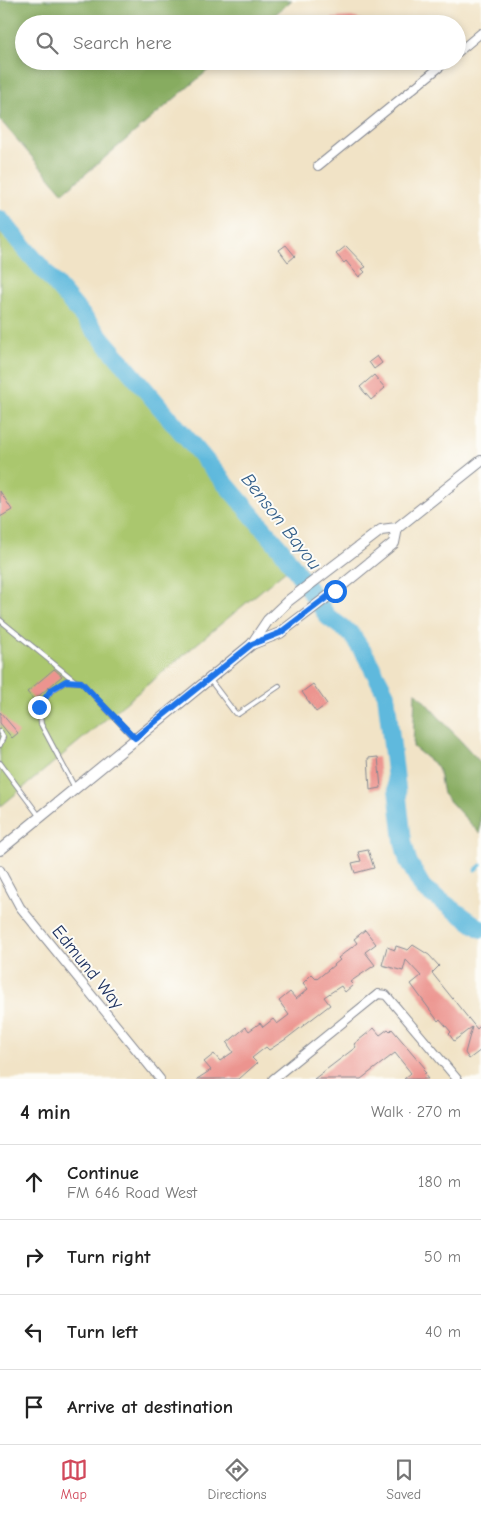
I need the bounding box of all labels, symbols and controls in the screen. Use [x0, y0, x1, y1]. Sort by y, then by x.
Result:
search box [15, 15, 466, 70]
icon: search [33, 29, 61, 57]
text: Search here [73, 32, 172, 54]
water label: Benson Bayou [237, 469, 326, 574]
route start [324, 580, 347, 603]
route end [28, 696, 51, 719]
street label: Edmund Way [47, 921, 128, 1014]
text: 4 min [20, 1100, 71, 1124]
text: Walk · 270 m [371, 1103, 461, 1121]
text: Continue [67, 1162, 139, 1184]
icon: ahead [20, 1168, 48, 1196]
text: 180 m [418, 1173, 461, 1191]
text: FM 646 Road West [67, 1184, 197, 1202]
icon: right [20, 1243, 48, 1271]
text: Turn right [67, 1246, 151, 1268]
text: 50 m [424, 1248, 461, 1266]
icon: left [20, 1318, 48, 1346]
text: Turn left [67, 1321, 138, 1343]
text: 40 m [425, 1323, 461, 1341]
icon: arrive [20, 1393, 48, 1421]
text: Arrive at destination [67, 1396, 233, 1418]
tab: Map [60, 1456, 88, 1503]
tab: Directions [207, 1456, 267, 1503]
tab: Saved [386, 1456, 421, 1503]

